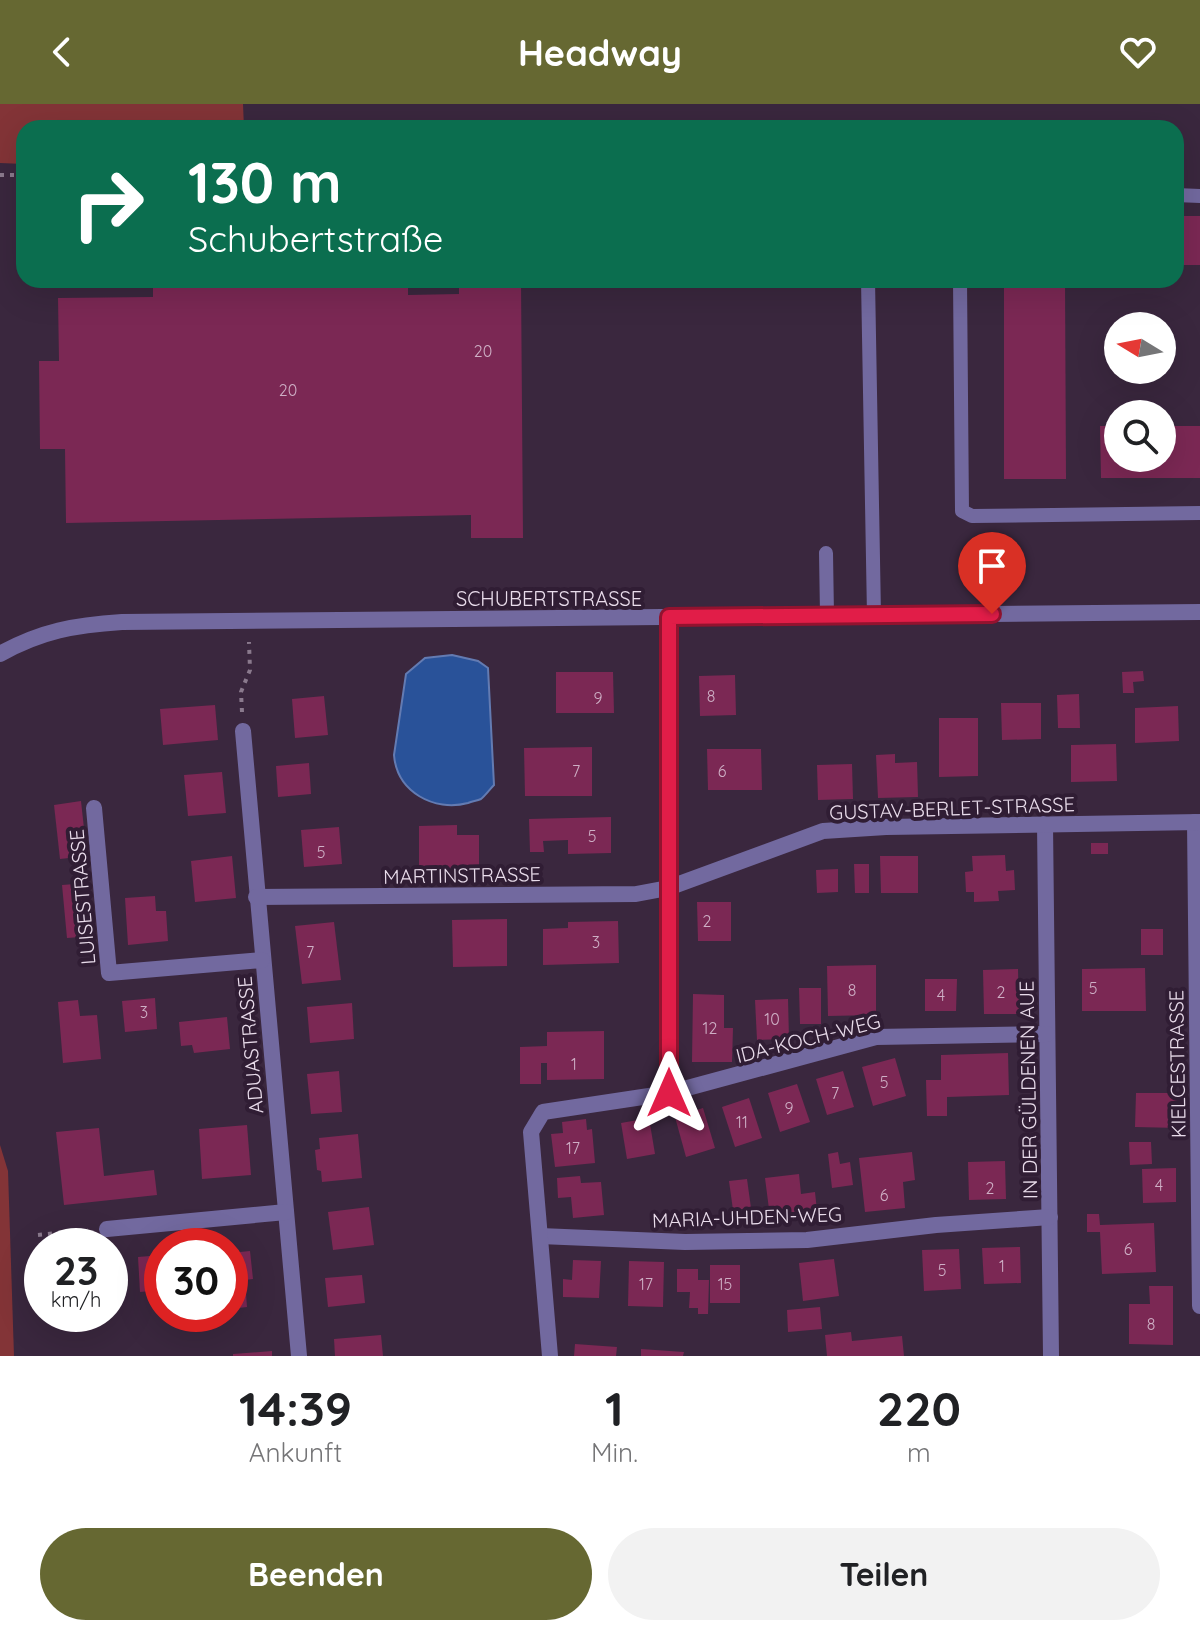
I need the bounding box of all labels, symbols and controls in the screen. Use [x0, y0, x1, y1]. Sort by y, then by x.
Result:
icon: back [40, 30, 84, 74]
text: Headway [518, 30, 682, 75]
icon: heart [1116, 30, 1160, 74]
text: 130 m [188, 147, 342, 217]
icon: right [56, 152, 160, 256]
text: Schubertstraße [188, 216, 443, 261]
north arrow [1104, 312, 1176, 384]
map controls [1104, 312, 1176, 472]
house number: 20 [474, 341, 492, 361]
house number: 20 [279, 380, 297, 400]
button: search [1104, 400, 1176, 472]
pin [958, 532, 1026, 614]
icon: arrive [970, 544, 1014, 588]
street label: SCHUBERTSTRASSE [456, 586, 642, 611]
house number: 8 [707, 686, 715, 706]
house number: 9 [594, 688, 603, 708]
house number: 7 [572, 761, 580, 781]
house number: 6 [718, 761, 727, 781]
street label: GUSTAV-BERLET-STRASSE [829, 791, 1075, 825]
house number: 5 [588, 826, 596, 846]
street label: LUISESTRASSE [64, 828, 100, 966]
house number: 5 [317, 842, 325, 862]
street label: MARTINSTRASSE [383, 861, 541, 889]
house number: 2 [703, 911, 712, 931]
house number: 3 [592, 932, 600, 952]
house number: 7 [306, 942, 314, 962]
street label: ADUASTRASSE [232, 975, 268, 1115]
house number: 5 [1089, 978, 1097, 998]
house number: 8 [848, 980, 856, 1000]
street label: IN DER GÜLDENEN AUE [1014, 981, 1042, 1199]
house number: 2 [997, 982, 1006, 1002]
house number: 4 [937, 985, 945, 1005]
street label: KIELCESTRASSE [1163, 990, 1191, 1138]
house number: 3 [140, 1002, 148, 1022]
street label: IDA-KOCH-WEG [733, 1008, 883, 1068]
house number: 10 [764, 1009, 780, 1029]
house number: 12 [703, 1018, 718, 1038]
position arrow [627, 1051, 711, 1135]
house number: 1 [571, 1054, 577, 1074]
house number: 5 [880, 1072, 888, 1092]
house number: 7 [831, 1083, 839, 1103]
house number: 9 [785, 1098, 794, 1118]
house number: 11 [736, 1112, 748, 1132]
house number: 17 [566, 1138, 580, 1158]
house number: 4 [1155, 1175, 1163, 1195]
house number: 2 [986, 1178, 995, 1198]
house number: 6 [880, 1185, 889, 1205]
street label: MARIA-UHDEN-WEG [652, 1201, 842, 1233]
speed limit sign: 30 [144, 1228, 248, 1332]
house number: 6 [1124, 1239, 1133, 1259]
text: 23 [54, 1245, 98, 1295]
house number: 1 [999, 1256, 1005, 1276]
house number: 5 [938, 1260, 946, 1280]
house number: 17 [639, 1274, 653, 1294]
house number: 15 [718, 1274, 732, 1294]
text: km/h [51, 1287, 101, 1312]
house number: 8 [1147, 1314, 1155, 1334]
text: 14:39 [239, 1378, 352, 1438]
text: 1 [605, 1378, 624, 1438]
text: 220 [877, 1378, 961, 1438]
text: Ankunft [249, 1436, 342, 1469]
text: Min. [591, 1436, 638, 1469]
text: m [907, 1436, 931, 1469]
button: Beenden [40, 1528, 592, 1620]
button: Teilen [608, 1528, 1160, 1620]

